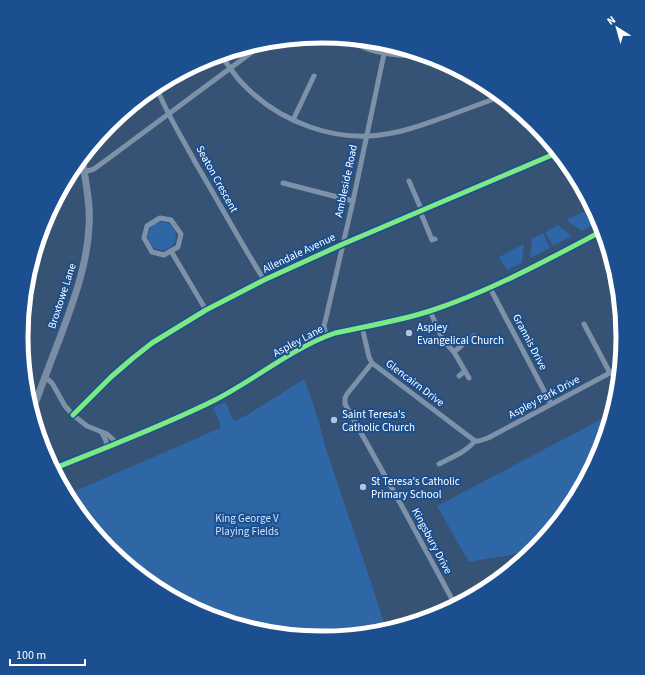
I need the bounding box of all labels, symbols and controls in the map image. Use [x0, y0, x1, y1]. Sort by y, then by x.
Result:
north arrow [597, 8, 637, 48]
text: N [604, 12, 619, 29]
street label: Seaton Crescent [192, 143, 242, 215]
street label: Ambleside Road [331, 143, 361, 219]
street label: Allendale Avenue [260, 229, 338, 277]
street label: Broxtowe Lane [44, 261, 80, 331]
street label: Grannis Drive [509, 311, 551, 373]
place label: Aspley Evangelical Church [417, 320, 504, 348]
street label: Aspley Lane [270, 321, 326, 361]
marker: Aspley Evangelical Church [404, 328, 414, 338]
street label: Glencairn Drive [382, 356, 448, 410]
street label: Aspley Park Drive [506, 372, 583, 422]
place label: Saint Teresa's Catholic Church [342, 407, 415, 435]
marker: Saint Teresa's Catholic Church [329, 415, 339, 425]
place label: St Teresa's Catholic Primary School [371, 474, 460, 502]
marker: St Teresa's Catholic Primary School [358, 482, 368, 492]
street label: Kingsbury Drive [408, 505, 456, 577]
park label: King George V Playing Fields [215, 511, 279, 539]
scale bar [10, 641, 85, 667]
text: 100 m [16, 647, 46, 664]

